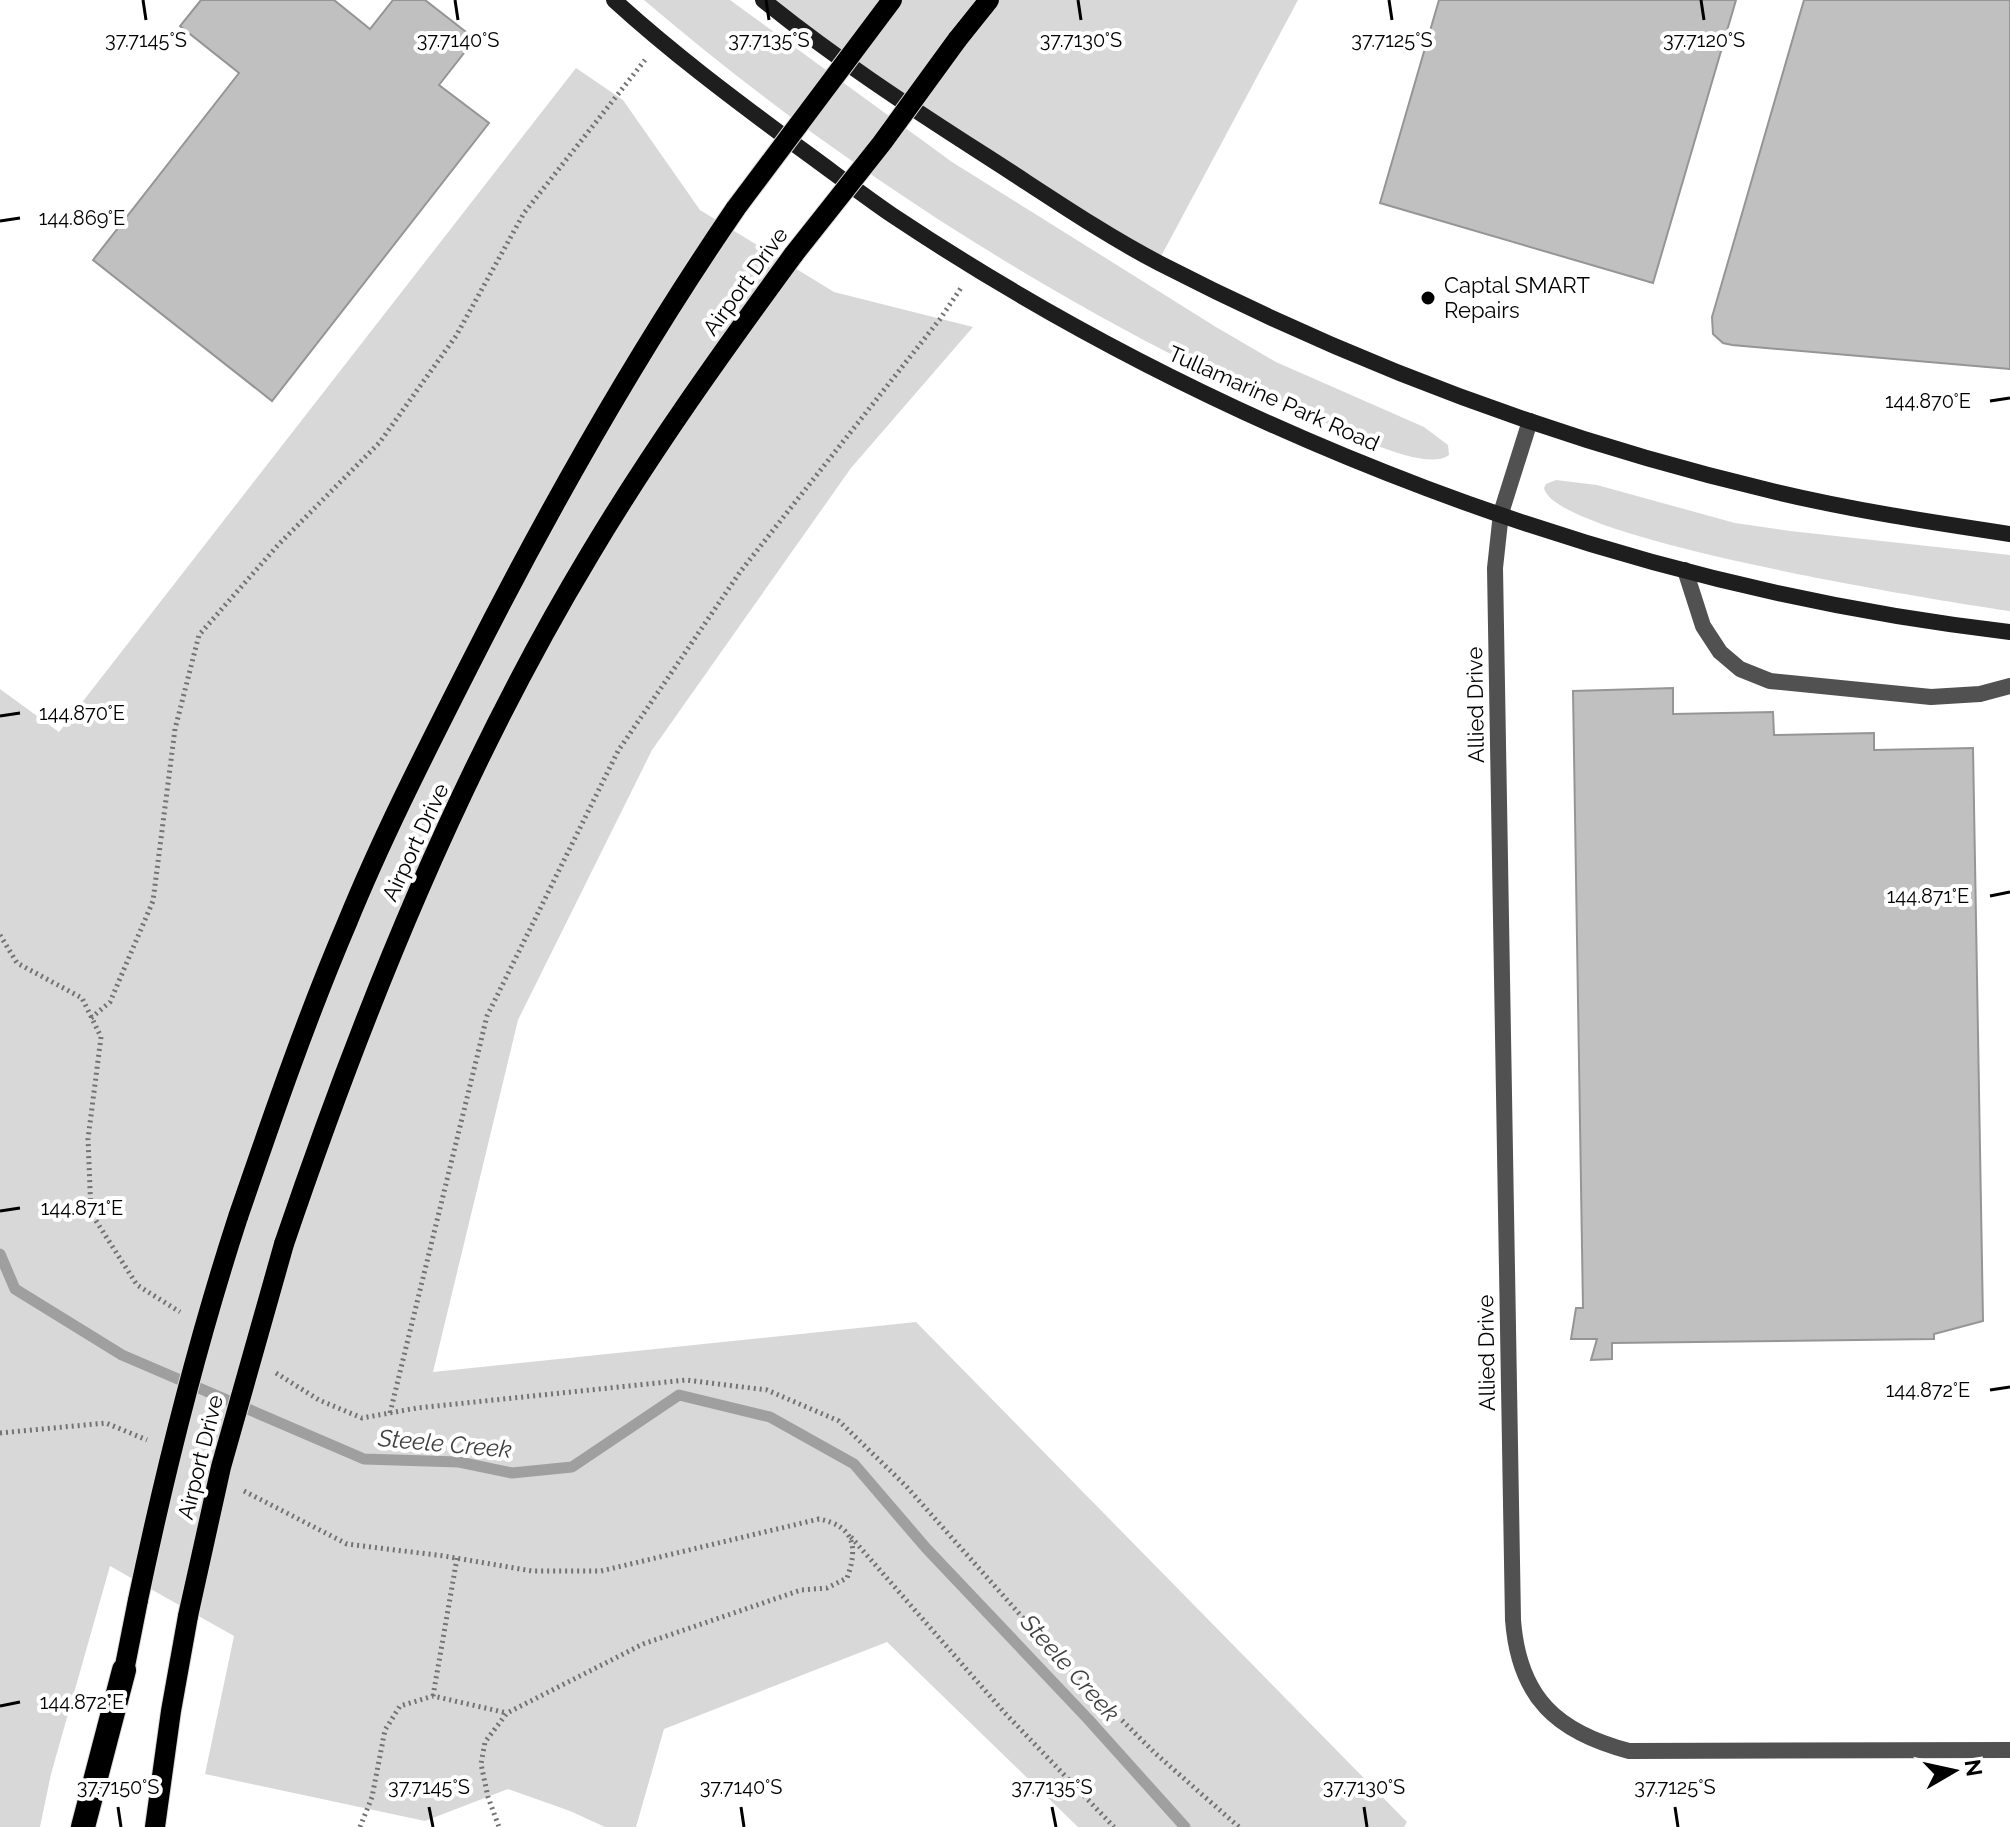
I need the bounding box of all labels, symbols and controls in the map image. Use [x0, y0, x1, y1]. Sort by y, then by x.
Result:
text: 37.7145°S [105, 28, 187, 52]
text: 37.7140°S [417, 28, 499, 52]
text: 37.7135°S [728, 28, 810, 52]
text: 37.7130°S [1040, 28, 1122, 52]
text: 37.7125°S [1351, 28, 1433, 52]
text: 37.7120°S [1663, 28, 1745, 52]
text: 144.869°E [39, 206, 125, 230]
street label: Airport Drive [697, 222, 793, 340]
place label: Captal SMART Repairs [1444, 272, 1590, 323]
marker: Captal SMART Repairs [1419, 289, 1437, 307]
street label: Tullamarine Park Road [1165, 340, 1383, 456]
text: 144.870°E [1885, 389, 1971, 413]
street label: Allied Drive [1461, 647, 1489, 763]
text: 144.870°E [39, 701, 125, 725]
street label: Airport Drive [376, 779, 454, 905]
text: 144.871°E [1887, 884, 1969, 908]
text: 144.871°E [41, 1196, 123, 1220]
street label: Allied Drive [1472, 1295, 1500, 1411]
text: 144.872°E [1886, 1378, 1970, 1402]
street label: Airport Drive [172, 1392, 228, 1522]
water label: Steele Creek [376, 1423, 513, 1464]
water label: Steele Creek [1014, 1607, 1126, 1727]
text: 144.872°E [40, 1690, 124, 1714]
north arrow [1914, 1731, 1994, 1811]
text: N [1960, 1758, 1988, 1778]
text: 37.7150°S [77, 1775, 159, 1799]
text: 37.7145°S [388, 1775, 470, 1799]
text: 37.7140°S [700, 1775, 782, 1799]
text: 37.7135°S [1011, 1775, 1093, 1799]
text: 37.7130°S [1323, 1775, 1405, 1799]
text: 37.7125°S [1634, 1775, 1716, 1799]

